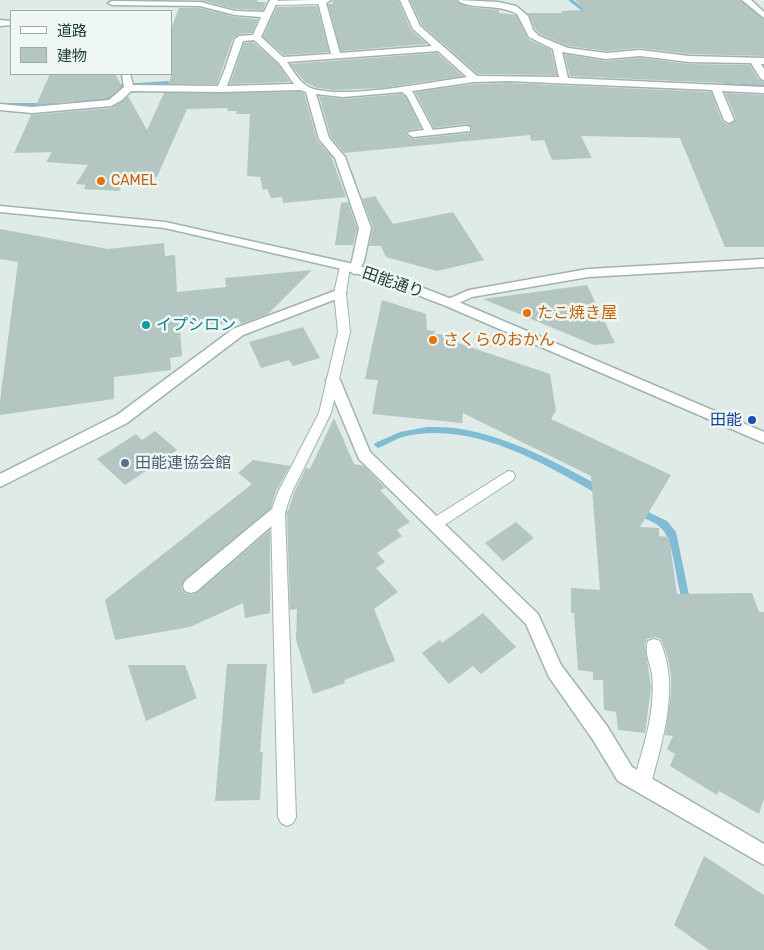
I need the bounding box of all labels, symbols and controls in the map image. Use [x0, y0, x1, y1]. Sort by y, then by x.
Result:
legend [10, 10, 172, 75]
text: 道路 [57, 22, 87, 40]
text: 建物 [57, 47, 87, 65]
place label: CAMEL [111, 173, 157, 189]
marker: CAMEL [95, 175, 107, 187]
street label: 田能通り [360, 264, 426, 302]
place label: たこ焼き屋 [537, 303, 617, 323]
marker: たこ焼き屋 [521, 307, 533, 319]
place label: イプシロン [156, 315, 236, 335]
marker: イプシロン [140, 319, 152, 331]
place label: さくらのおかん [443, 330, 555, 350]
marker: さくらのおかん [427, 334, 439, 346]
place label: 田能 [710, 410, 742, 430]
marker: 田能 [746, 414, 758, 426]
place label: 田能連協会館 [135, 453, 231, 473]
marker: 田能連協会館 [119, 457, 131, 469]

